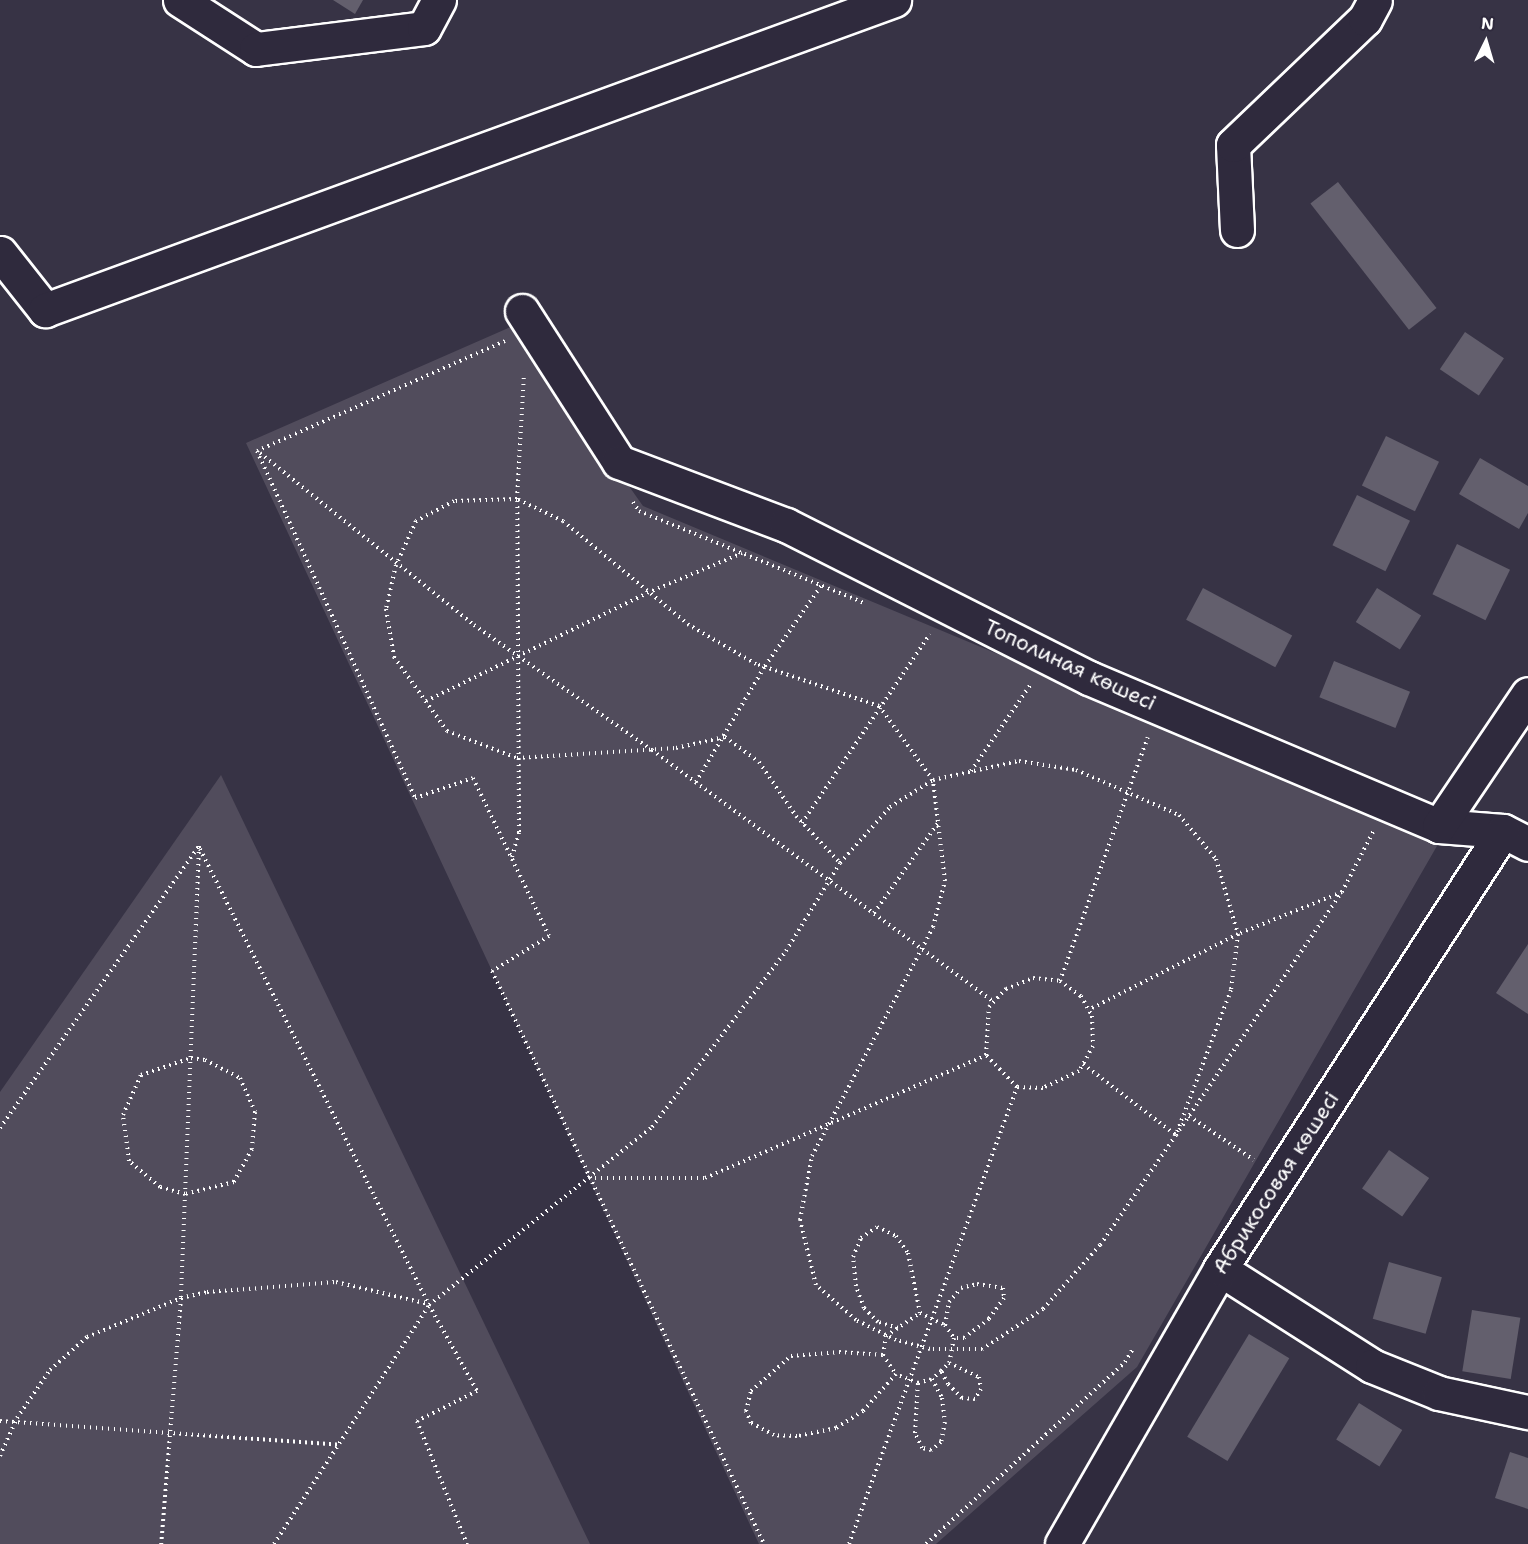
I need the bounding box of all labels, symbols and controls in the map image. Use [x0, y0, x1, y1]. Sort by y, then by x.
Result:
north arrow [1456, 12, 1516, 72]
text: N [1480, 13, 1495, 35]
street label: Тополиная көшесі [980, 614, 1160, 716]
street label: Абрикосовая көшесі [1208, 1087, 1344, 1279]

